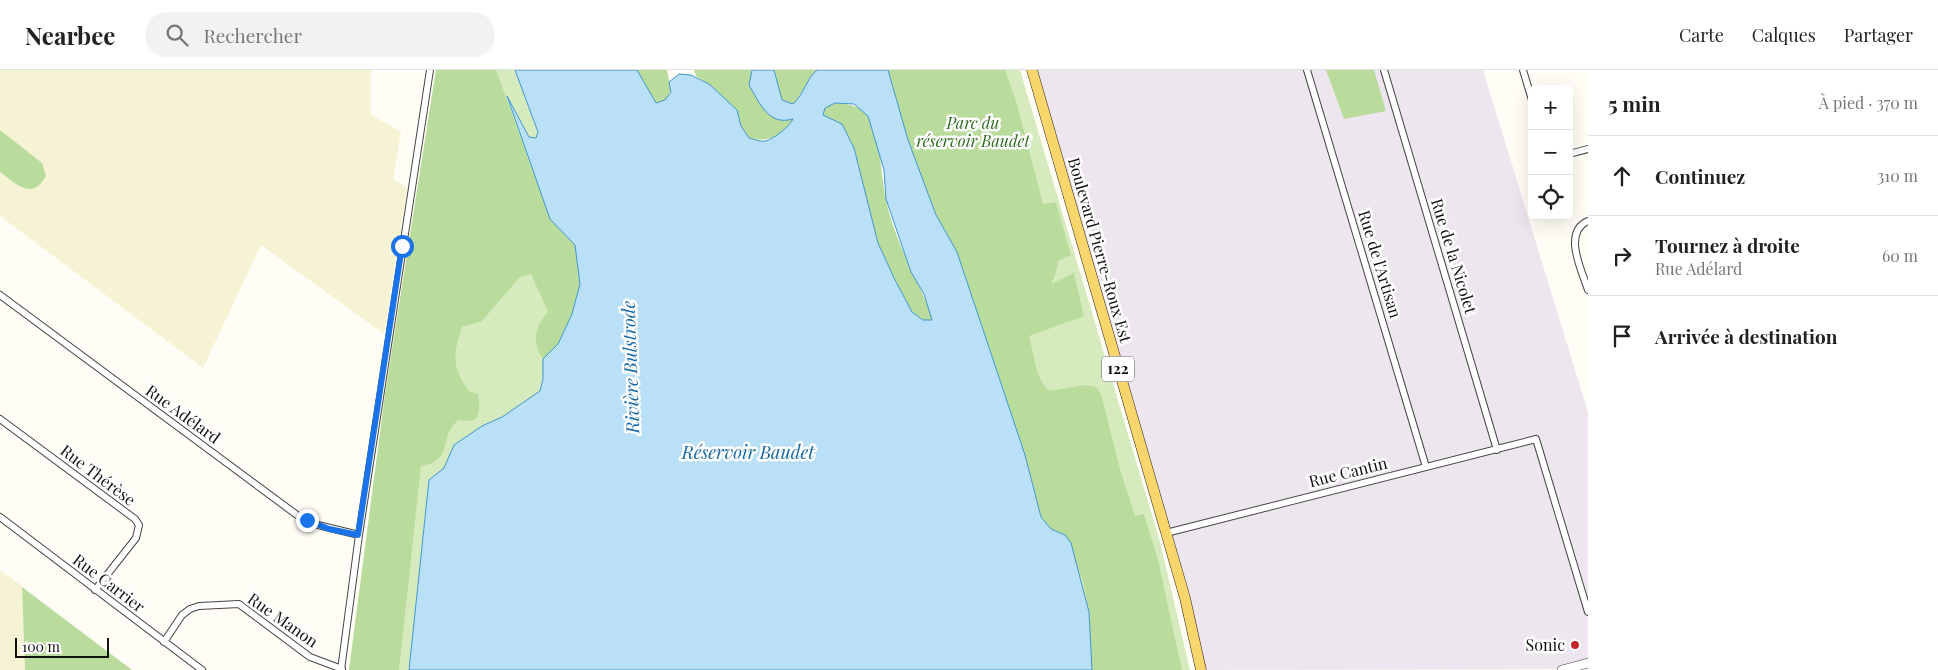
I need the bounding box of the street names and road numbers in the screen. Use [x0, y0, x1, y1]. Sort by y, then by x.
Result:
street label: Boulevard Pierre-Roux Est [1064, 155, 1137, 345]
street label: Rue de la Nicolet [1427, 196, 1482, 316]
street label: Rue de l'Artisan [1354, 207, 1407, 321]
road number: 122 [1102, 356, 1134, 382]
street label: Rue Adélard [142, 379, 225, 448]
street label: Rue Thérèse [56, 439, 140, 510]
street label: Rue Cantin [1306, 452, 1390, 491]
street label: Rue Carrier [69, 549, 150, 617]
street label: Rue Manon [244, 588, 323, 652]

